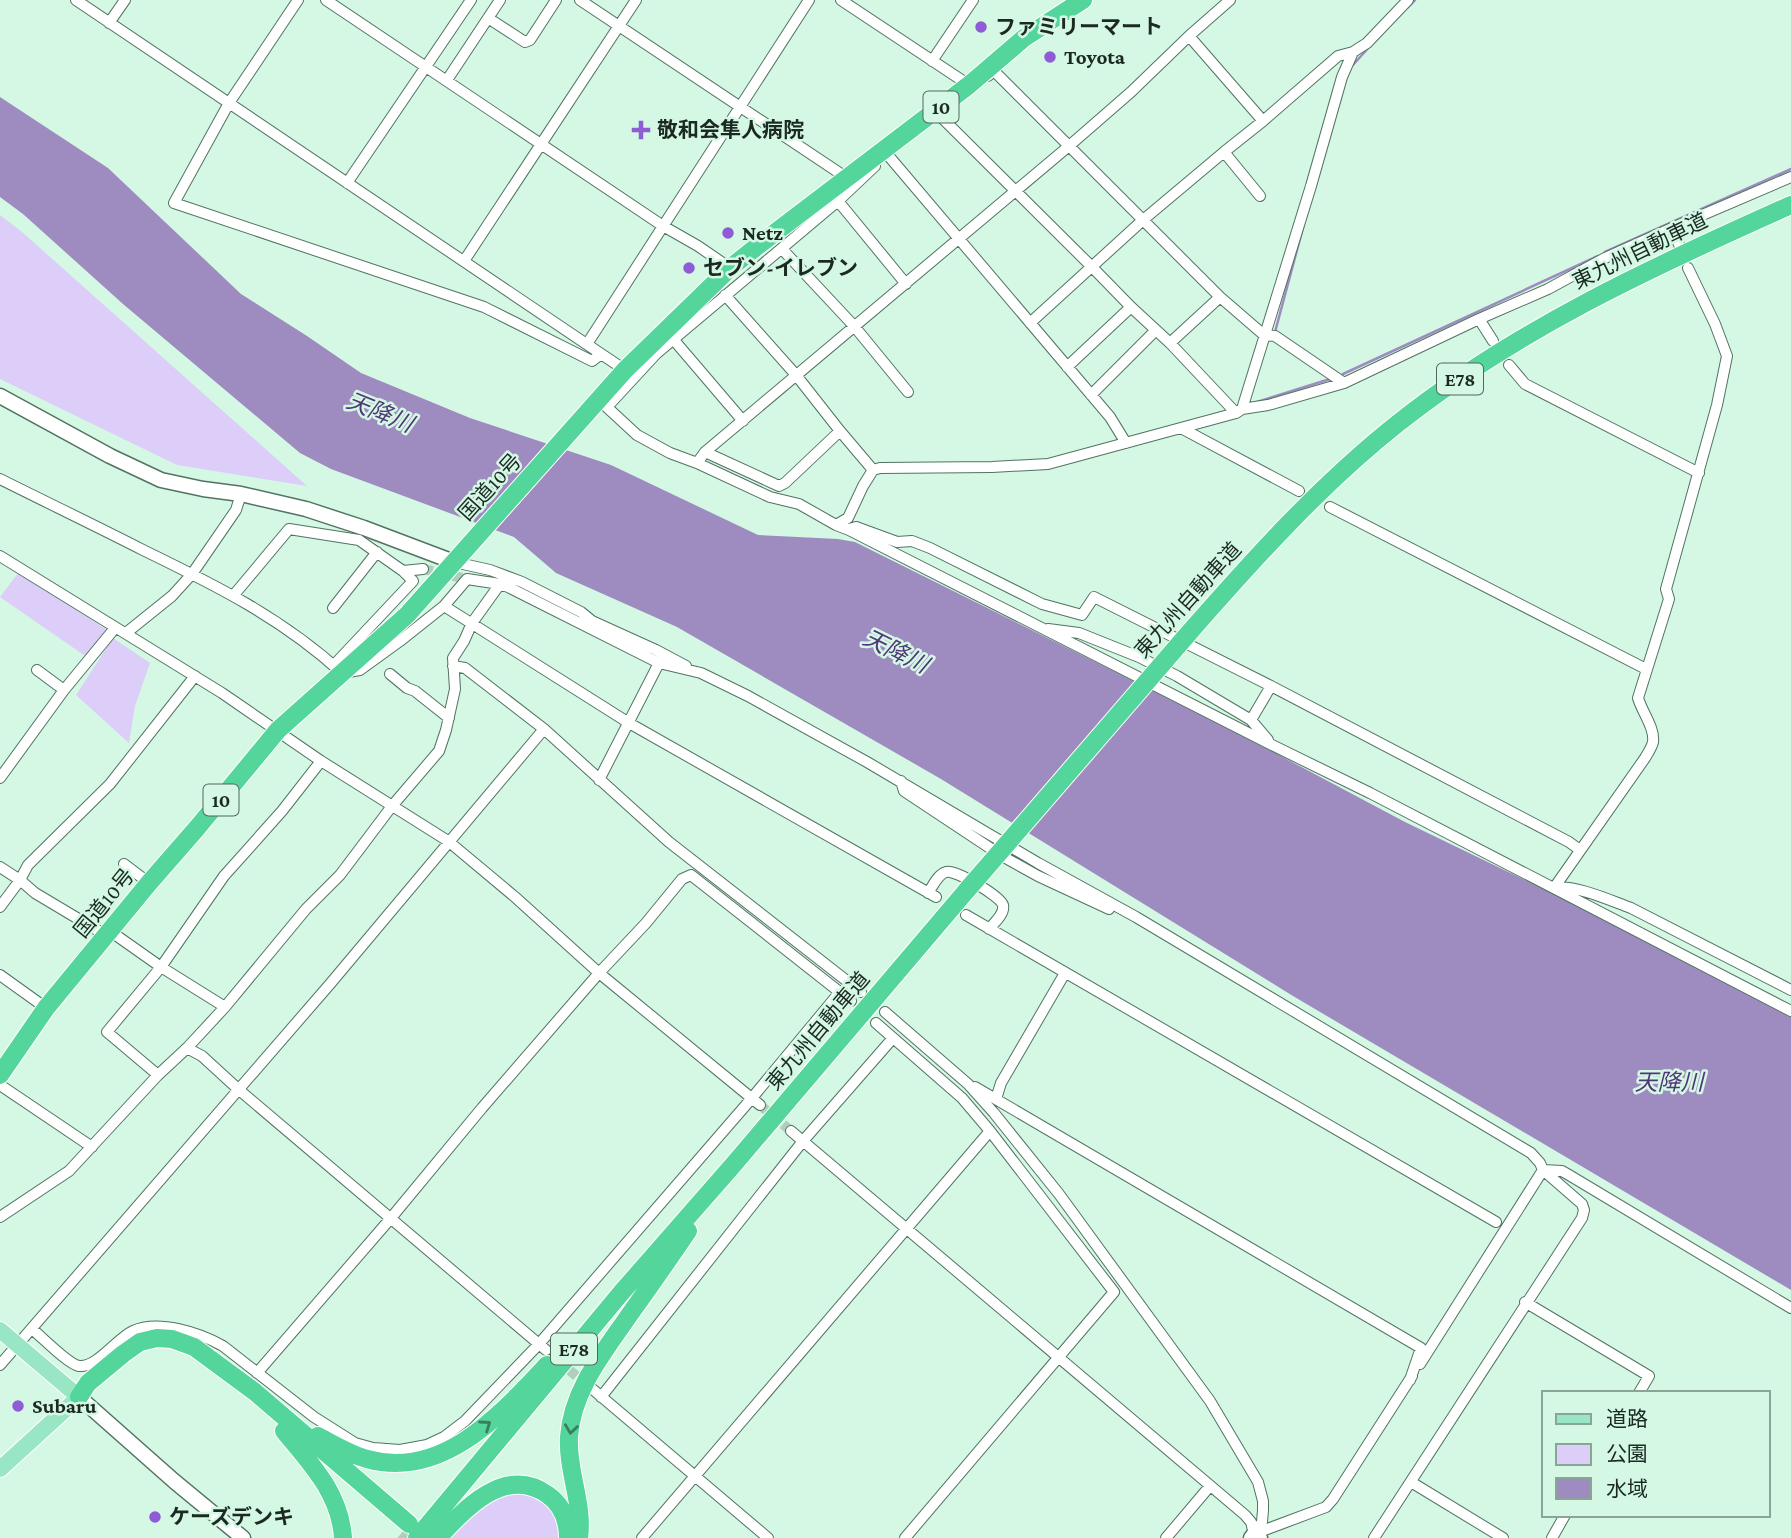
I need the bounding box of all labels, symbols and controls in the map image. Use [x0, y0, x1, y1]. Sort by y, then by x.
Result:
place label: ファミリーマート [995, 15, 1163, 39]
marker: ファミリーマート [973, 19, 989, 35]
place label: Toyota [1064, 45, 1126, 69]
marker: Toyota [1042, 49, 1058, 65]
road number: 10 [923, 92, 958, 122]
place label: 敬和会隼人病院 [657, 118, 804, 142]
marker: 敬和会隼人病院 [631, 120, 651, 140]
street label: 東九州自動車道 [1569, 208, 1711, 294]
place label: Netz [742, 221, 783, 245]
marker: Netz [720, 225, 736, 241]
place label: セブン-イレブン [703, 256, 858, 280]
marker: セブン-イレブン [681, 260, 697, 276]
road number: E78 [1437, 364, 1483, 394]
water label: 天降川 [343, 387, 420, 438]
street label: 国道10号 [454, 449, 526, 525]
street label: 東九州自動車道 [1130, 537, 1246, 663]
water label: 天降川 [859, 624, 935, 679]
road number: 10 [204, 785, 238, 816]
street label: 国道10号 [69, 864, 139, 942]
street label: 東九州自動車道 [762, 967, 874, 1095]
water label: 天降川 [1635, 1069, 1707, 1095]
road number: E78 [551, 1334, 597, 1364]
legend [1542, 1391, 1770, 1517]
place label: Subaru [32, 1394, 96, 1418]
marker: Subaru [10, 1398, 26, 1414]
text: 道路 [1606, 1407, 1648, 1431]
one-way arrow [478, 1421, 491, 1433]
one-way arrow [564, 1423, 579, 1435]
text: 公園 [1606, 1442, 1648, 1466]
text: 水域 [1606, 1477, 1648, 1501]
place label: ケーズデンキ [169, 1505, 294, 1529]
marker: ケーズデンキ [147, 1509, 163, 1525]

